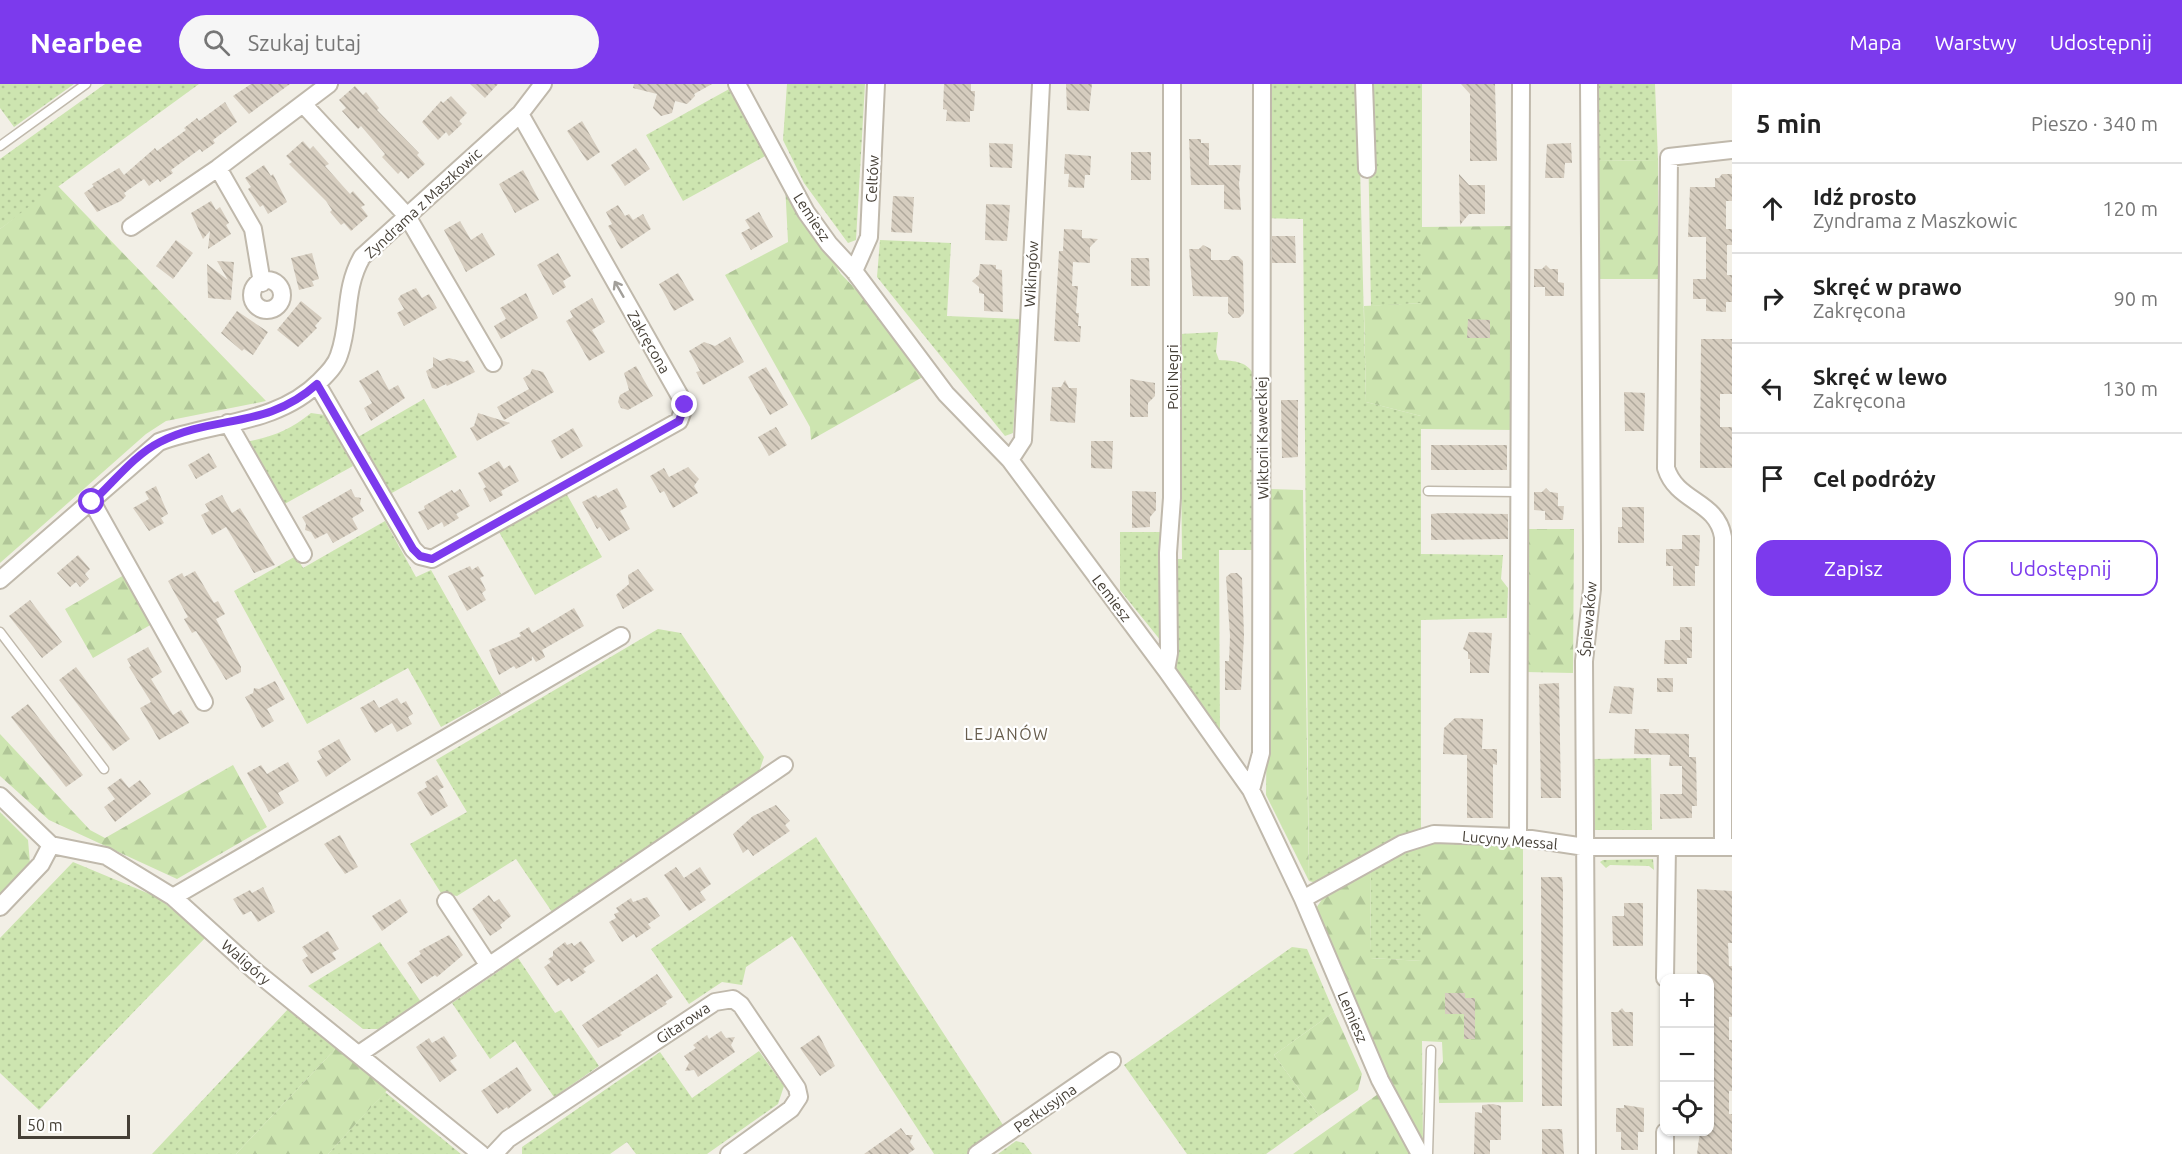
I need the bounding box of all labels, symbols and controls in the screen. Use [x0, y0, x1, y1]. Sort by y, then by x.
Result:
search box [179, 15, 599, 69]
icon: search [200, 26, 233, 59]
text: Nearbee [30, 27, 143, 58]
text: Szukaj tutaj [248, 30, 361, 55]
text: Mapa [1850, 30, 1902, 54]
text: Warstwy [1935, 30, 2017, 54]
text: Udostępnij [2050, 30, 2152, 54]
text: 5 min [1756, 109, 1822, 138]
text: Pieszo · 340 m [2031, 112, 2158, 135]
street label: Zyndrama z Maszkowic [361, 145, 485, 261]
street label: Celtów [862, 154, 882, 203]
text: Idź prosto [1813, 184, 1917, 209]
street label: Lemiesz [790, 190, 834, 244]
icon: ahead [1756, 192, 1789, 225]
text: 120 m [2102, 197, 2158, 220]
text: Zyndrama z Maszkowic [1813, 209, 2017, 232]
street label: Wikingów [1021, 240, 1041, 308]
text: Skręć w prawo [1813, 274, 1962, 299]
one-way arrow [613, 281, 625, 298]
icon: right [1756, 282, 1789, 315]
text: 90 m [2114, 287, 2158, 310]
text: Zakręcona [1813, 299, 1906, 322]
street label: Zakręcona [624, 308, 674, 376]
street label: Poli Negri [1164, 344, 1181, 410]
text: Skręć w lewo [1813, 364, 1947, 389]
icon: left [1756, 372, 1789, 405]
street label: Wiktorii Kaweckiej [1252, 376, 1272, 500]
text: 130 m [2102, 377, 2158, 400]
text: Zakręcona [1813, 389, 1906, 412]
route end [671, 391, 697, 417]
icon: arrive [1756, 462, 1789, 495]
text: Cel podróży [1813, 466, 1936, 491]
route start [78, 488, 104, 514]
button: Zapisz [1756, 540, 1951, 596]
button: Udostępnij [1963, 540, 2158, 596]
street label: Lemiesz [1089, 571, 1135, 625]
street label: Śpiewaków [1576, 580, 1600, 657]
district label: LEJANÓW [965, 724, 1049, 743]
street label: Lucyny Messal [1462, 827, 1558, 853]
street label: Waligóry [218, 936, 274, 988]
map controls [1660, 974, 1714, 1136]
button: + [1660, 974, 1714, 1028]
street label: Lemiesz [1335, 989, 1371, 1045]
street label: Gitarowa [653, 999, 713, 1047]
button: − [1660, 1028, 1714, 1082]
street label: Perkusyjna [1010, 1080, 1080, 1136]
button: locate [1660, 1082, 1714, 1136]
scale bar [18, 1112, 130, 1140]
text: 50 m [27, 1116, 63, 1134]

